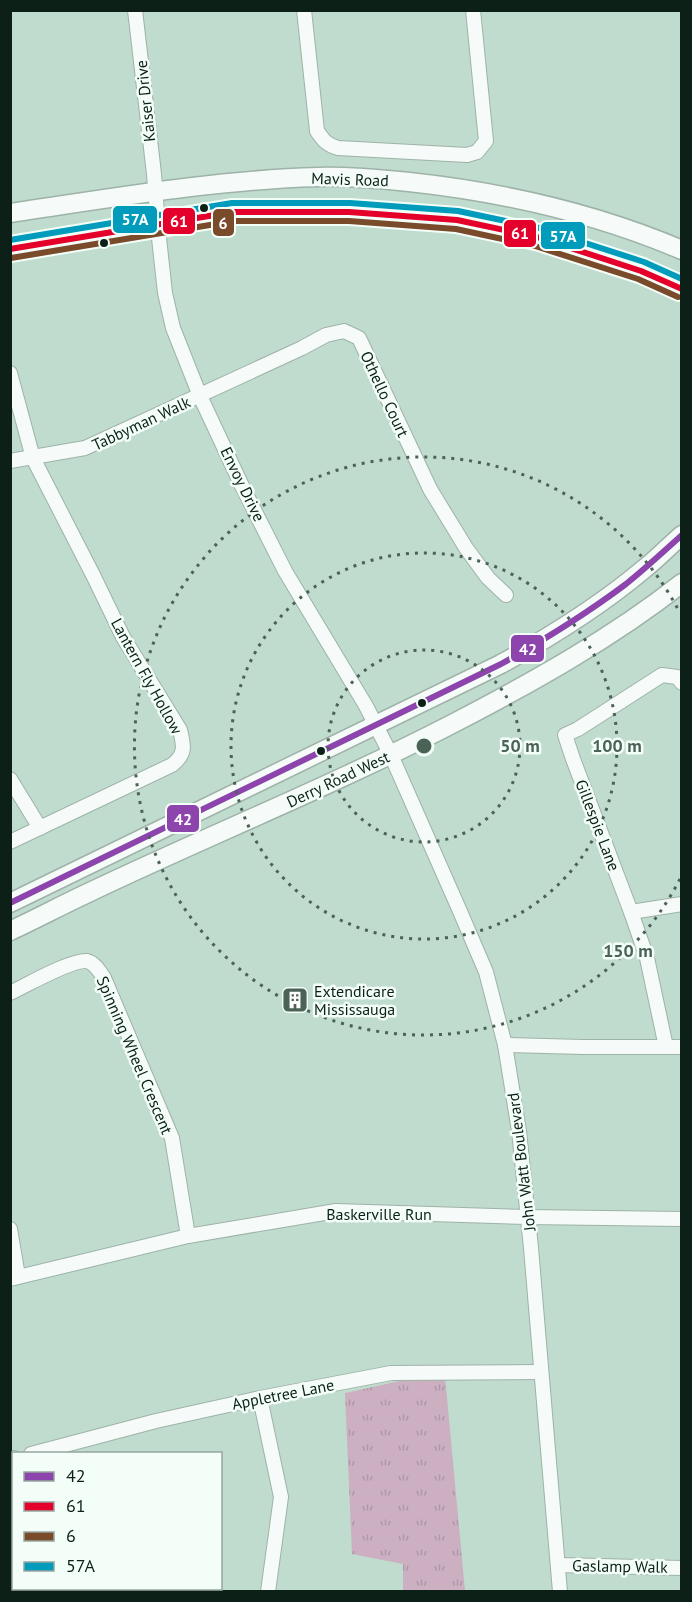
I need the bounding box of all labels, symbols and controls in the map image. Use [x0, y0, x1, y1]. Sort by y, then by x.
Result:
street label: Kaiser Drive [131, 59, 159, 143]
street label: Mavis Road [311, 168, 389, 190]
unlabelled marker [198, 202, 210, 214]
line badge: 57A [112, 205, 158, 234]
line badge: 61 [162, 207, 196, 235]
line badge: 6 [212, 208, 235, 237]
text: 57A [122, 209, 149, 229]
text: 61 [170, 211, 188, 231]
text: 6 [218, 213, 228, 233]
line badge: 61 [503, 219, 537, 248]
line badge: 57A [540, 221, 586, 250]
text: 61 [511, 223, 529, 243]
text: 57A [550, 226, 577, 246]
unlabelled marker [98, 237, 110, 249]
street label: Othello Court [356, 348, 414, 441]
street label: Tabbyman Walk [89, 391, 194, 455]
street label: Envoy Drive [216, 444, 270, 524]
street label: Lantern Fly Hollow [107, 615, 187, 738]
line badge: 42 [510, 634, 545, 663]
text: 42 [519, 639, 537, 659]
unlabelled marker [416, 697, 428, 709]
text: 50 m [500, 734, 540, 757]
text: 100 m [592, 734, 642, 757]
centre of rings [414, 736, 434, 756]
unlabelled marker [315, 745, 327, 757]
street label: Derry Road West [283, 746, 393, 812]
street label: Gillespie Lane [571, 776, 625, 874]
line badge: 42 [166, 804, 200, 833]
text: 42 [174, 809, 192, 829]
text: 150 m [603, 939, 653, 962]
street label: Spinning Wheel Crescent [93, 973, 178, 1138]
place label: Extendicare Mississauga [314, 981, 395, 1019]
building icon: Extendicare Mississauga [280, 985, 310, 1015]
street label: John Watt Boulevard [503, 1092, 540, 1233]
street label: Baskerville Run [326, 1204, 432, 1224]
street label: Appletree Lane [230, 1374, 336, 1414]
legend [12, 1452, 222, 1590]
text: 42 [66, 1464, 86, 1487]
text: 61 [66, 1494, 86, 1517]
text: 6 [66, 1524, 76, 1547]
text: 57A [66, 1554, 96, 1577]
street label: Gaslamp Walk [572, 1555, 668, 1577]

